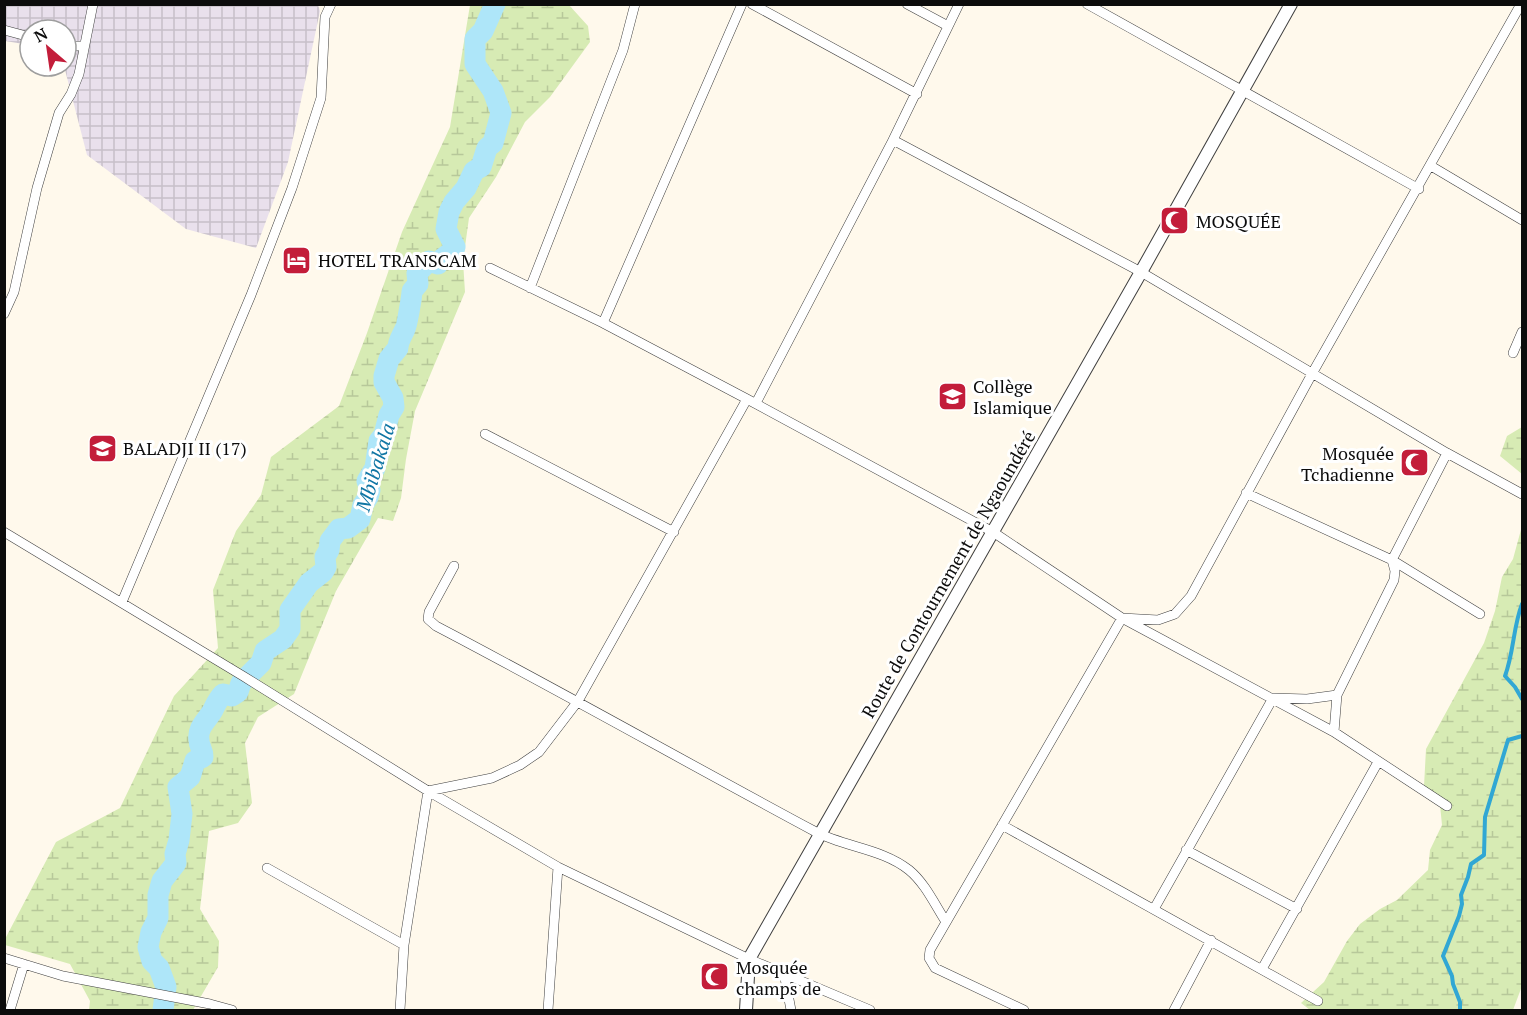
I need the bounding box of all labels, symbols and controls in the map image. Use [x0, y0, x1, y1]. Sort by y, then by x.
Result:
north arrow [18, 18, 78, 78]
text: N [30, 22, 51, 47]
mosque icon: MOSQUÉE [1159, 205, 1191, 237]
place label: MOSQUÉE [1196, 209, 1281, 233]
hotel icon: HOTEL TRANSCAM [281, 244, 313, 276]
place label: HOTEL TRANSCAM [318, 248, 477, 272]
place label: Collège Islamique [973, 374, 1052, 419]
school or university icon: Collège Islamique [936, 380, 968, 412]
water label: Mbibakala [349, 420, 401, 515]
street label: Route de Contournement de Ngaoundéré [856, 426, 1040, 722]
school or university icon: BALADJI II (17) [86, 432, 118, 464]
place label: BALADJI II (17) [123, 436, 247, 460]
place label: Mosquée Tchadienne [1301, 441, 1394, 486]
mosque icon: Mosquée Tchadienne [1399, 447, 1431, 479]
place label: Mosquée champs de [736, 955, 821, 1000]
mosque icon: Mosquée champs de [699, 961, 731, 993]

